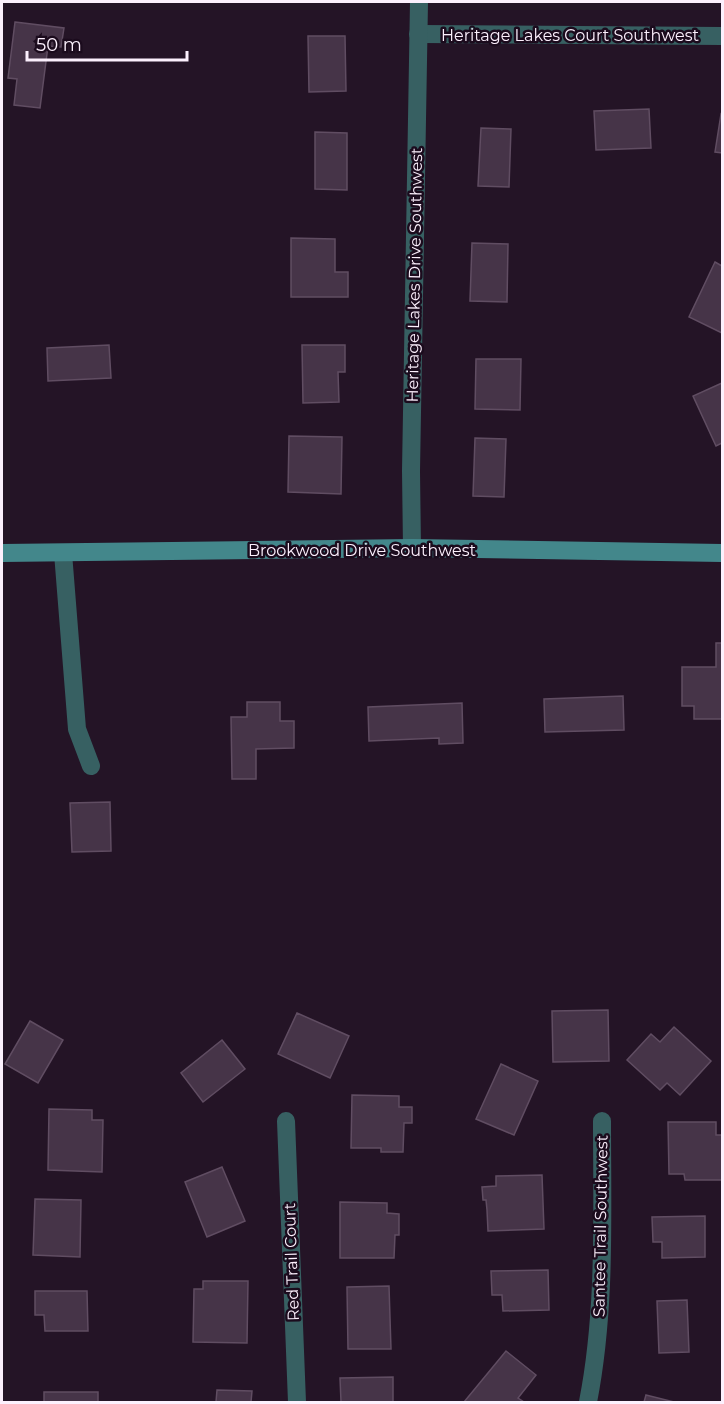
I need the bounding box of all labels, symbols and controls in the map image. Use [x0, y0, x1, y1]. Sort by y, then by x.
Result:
scale bar [27, 24, 188, 62]
street label: Heritage Lakes Court Southwest [441, 26, 700, 45]
text: 50 m [36, 34, 82, 56]
street label: Heritage Lakes Drive Southwest [403, 147, 426, 403]
street label: Brookwood Drive Southwest [248, 541, 477, 560]
street label: Santee Trail Southwest [589, 1134, 612, 1317]
street label: Red Trail Court [280, 1202, 303, 1321]

